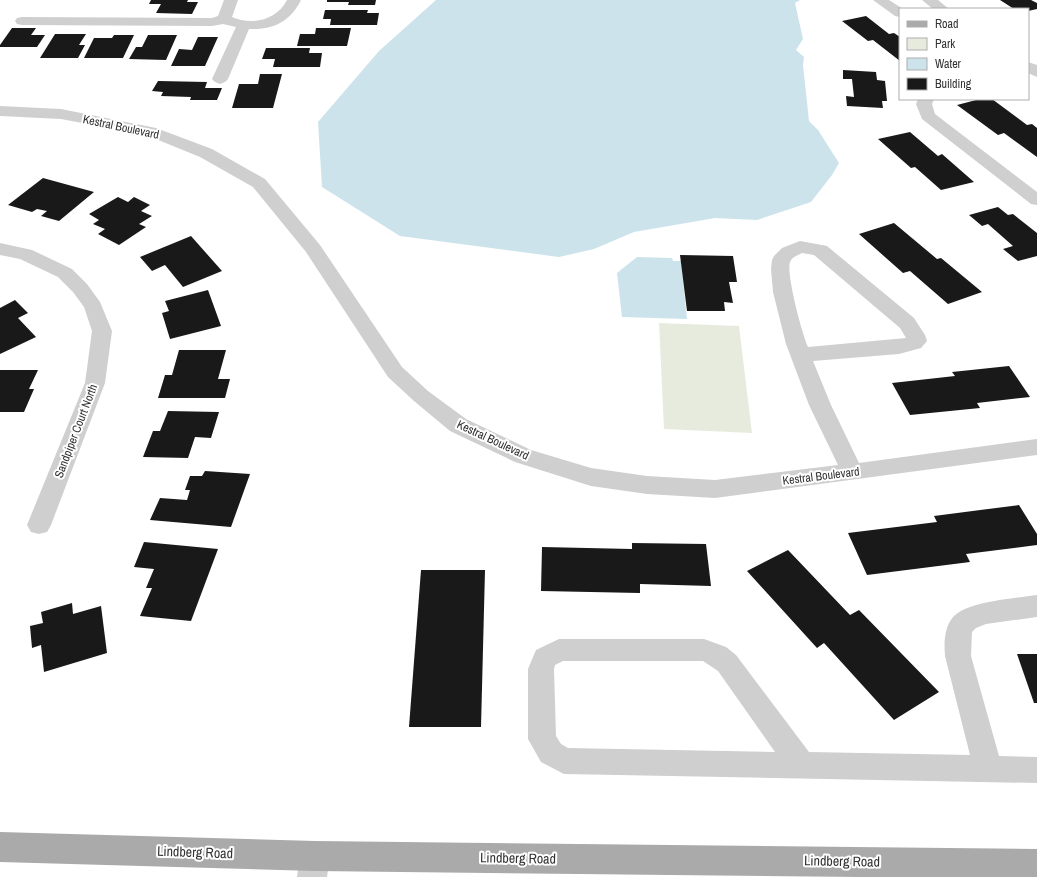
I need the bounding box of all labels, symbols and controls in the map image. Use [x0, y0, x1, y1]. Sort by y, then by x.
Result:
legend [899, 8, 1029, 100]
text: Road [935, 16, 959, 32]
text: Park [935, 36, 955, 52]
text: Water [935, 56, 962, 72]
text: Building [935, 76, 972, 92]
street label: Kestral Boulevard [81, 111, 161, 143]
street label: Sandpiper Court North [51, 382, 101, 480]
street label: Kestral Boulevard [454, 416, 532, 464]
street label: Kestral Boulevard [781, 463, 861, 489]
street label: Lindberg Road [157, 842, 233, 862]
street label: Lindberg Road [480, 848, 556, 868]
street label: Lindberg Road [804, 851, 880, 871]

